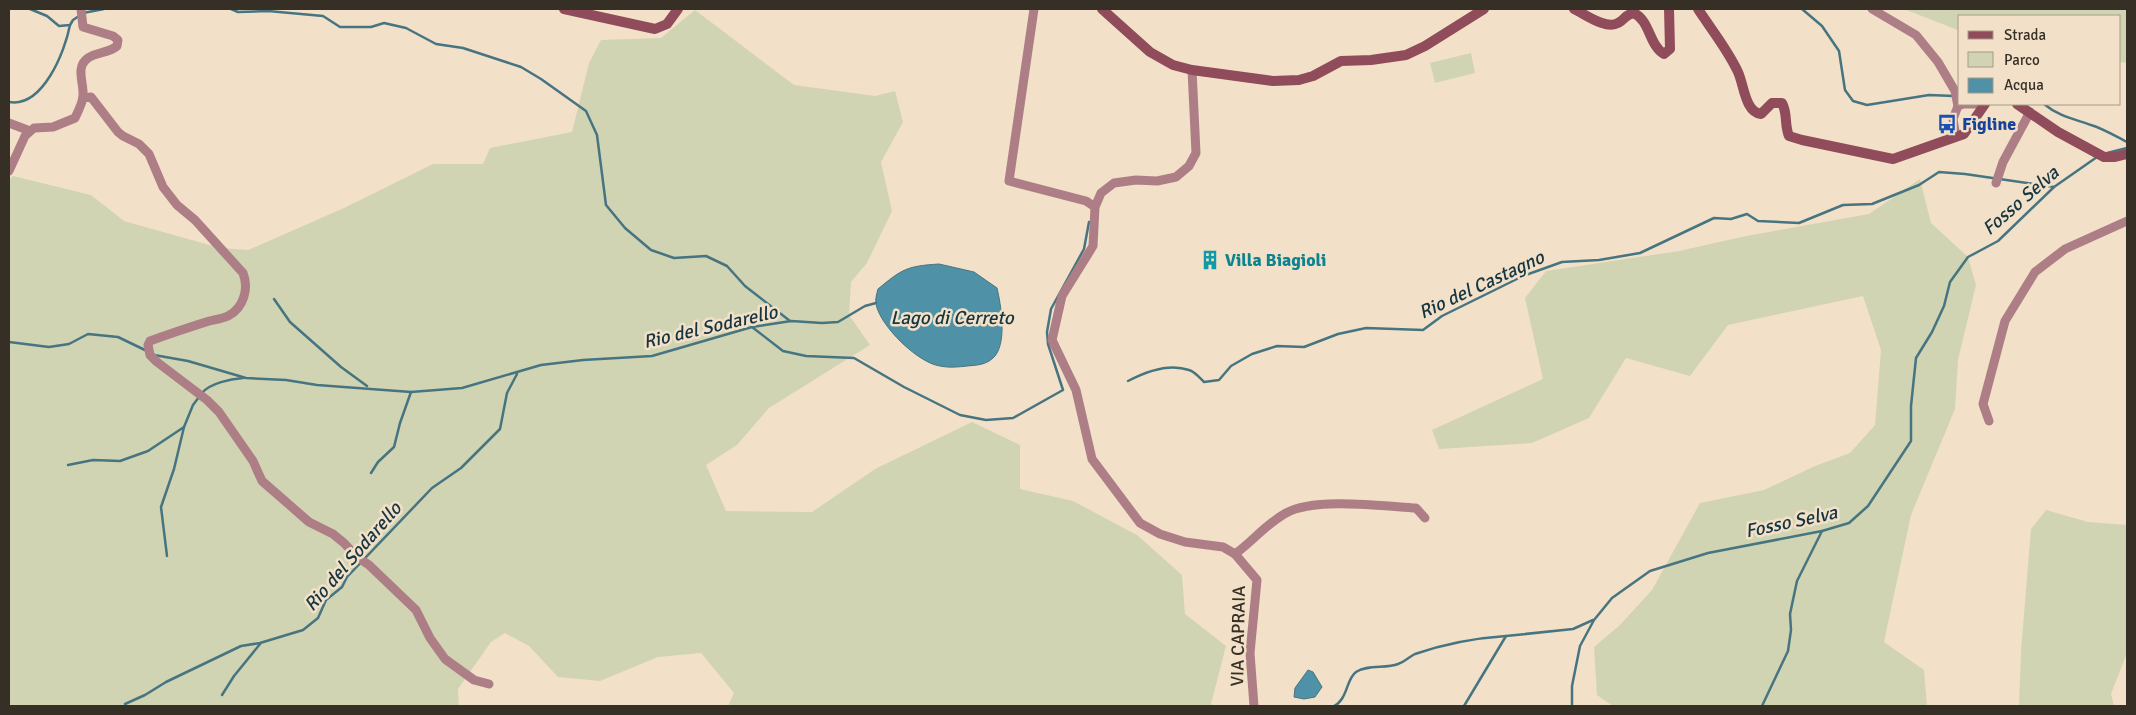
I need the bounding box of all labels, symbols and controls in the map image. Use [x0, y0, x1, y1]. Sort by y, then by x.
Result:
legend [1958, 15, 2121, 105]
text: Strada [2004, 26, 2046, 44]
text: Parco [2004, 51, 2040, 69]
text: Acqua [2004, 76, 2044, 94]
bus stop icon: Figline [1936, 113, 1958, 135]
place label: Figline [1962, 113, 2016, 135]
water label: Fosso Selva [1977, 160, 2065, 241]
water label: Rio del Castagno [1415, 245, 1549, 324]
building icon: Villa Biagioli [1199, 249, 1221, 271]
place label: Villa Biagioli [1225, 249, 1326, 271]
water label: Rio del Sodarello [641, 300, 781, 354]
water label: Lago di Cerreto [890, 306, 1015, 330]
water label: Rio del Sodarello [299, 496, 407, 616]
water label: Fosso Selva [1743, 500, 1841, 543]
street label: VIA CAPRAIA [1226, 585, 1250, 687]

